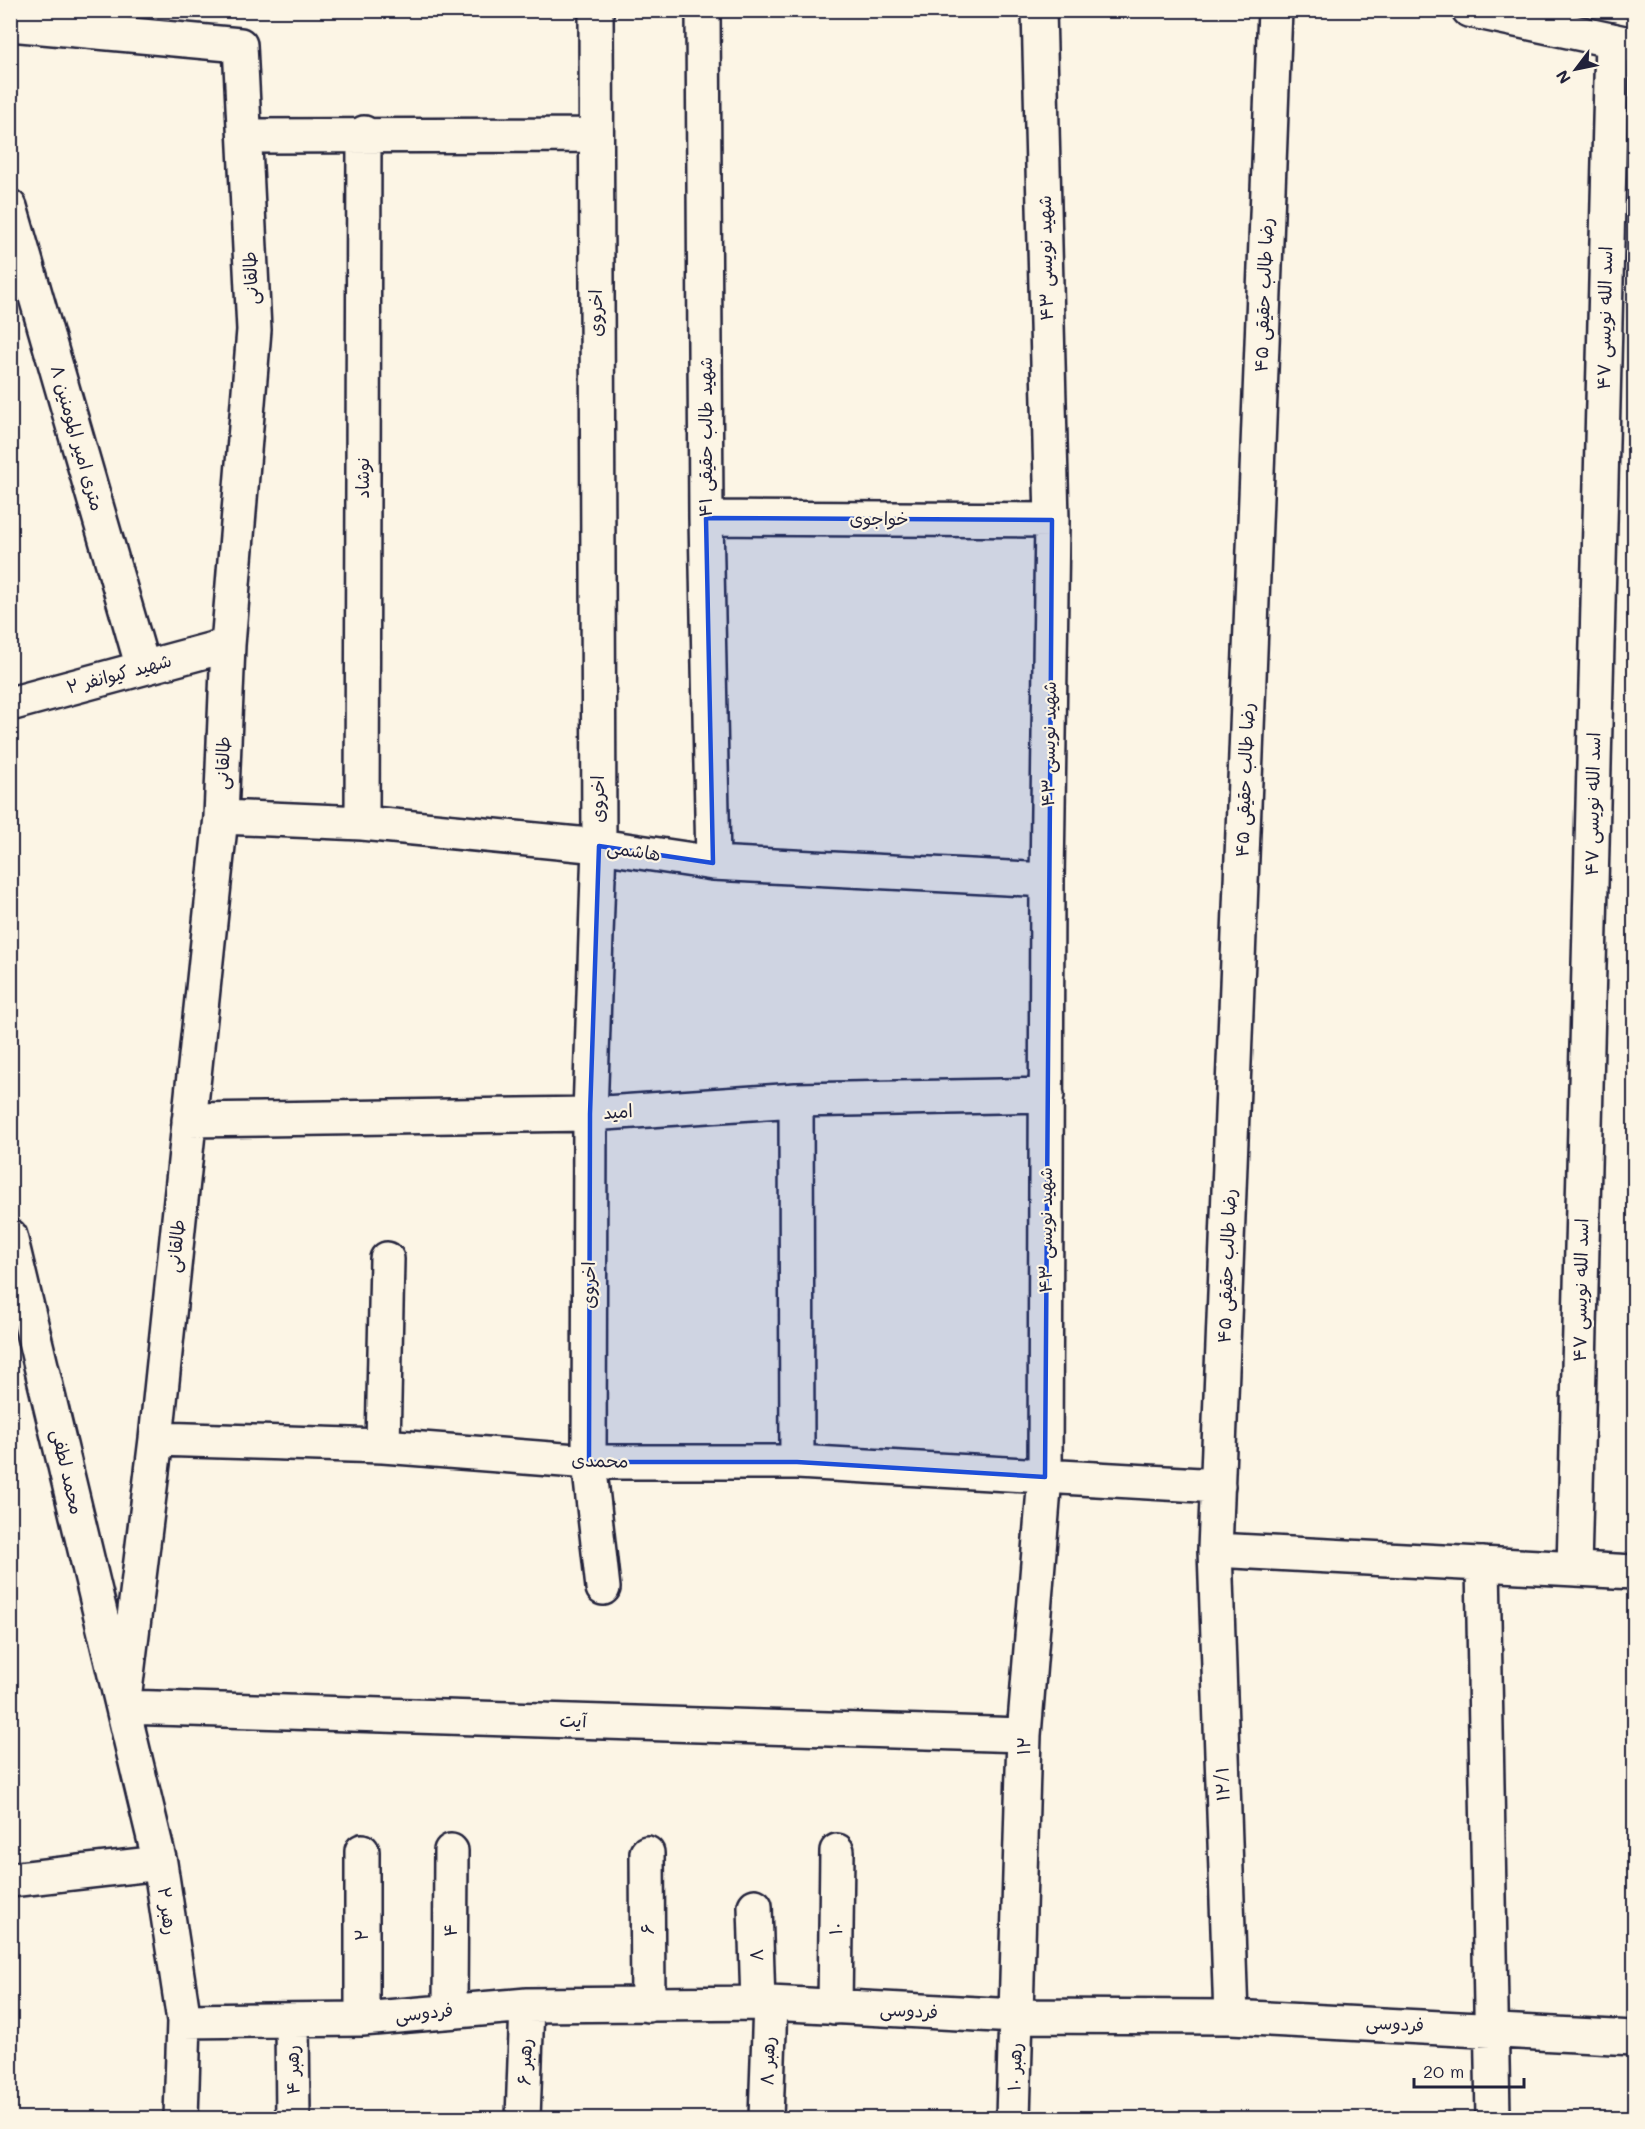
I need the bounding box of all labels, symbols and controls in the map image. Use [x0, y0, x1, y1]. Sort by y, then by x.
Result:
north arrow [1546, 39, 1606, 99]
text: N [1551, 66, 1575, 88]
street label: ۴۳ شهید نویسی [1032, 195, 1058, 321]
street label: ۴۵ رضا طالب حقیقی [1248, 217, 1278, 373]
street label: ۴۷ اسد الله نویسی [1591, 246, 1617, 390]
street label: طالقانی [237, 251, 263, 305]
street label: اخروی [583, 289, 607, 337]
street label: ۴۱ شهید طالب حقیقی [693, 357, 717, 517]
street label: ۸ متری امیر المومنین [46, 362, 110, 513]
street label: نوشاد [350, 458, 374, 498]
street label: خواجوی [849, 506, 909, 530]
street label: شهید کیوانفر ۲ [64, 647, 174, 699]
street label: ۴۳ شهید نویسی [1035, 681, 1061, 807]
street label: ۴۵ رضا طالب حقیقی [1229, 702, 1259, 858]
street label: ۴۷ اسد الله نویسی [1579, 732, 1605, 876]
street label: طالقانی [209, 736, 235, 790]
street label: اخروی [585, 775, 609, 823]
street label: هاشمی [606, 834, 663, 866]
street label: امید [602, 1098, 633, 1124]
street label: ۴۳ شهید نویسی [1033, 1167, 1057, 1293]
street label: ۴۵ رضا طالب حقیقی [1211, 1188, 1241, 1344]
street label: طالقانی [160, 1218, 190, 1274]
street label: ۴۷ اسد الله نویسی [1567, 1218, 1593, 1362]
street label: اخروی [576, 1261, 600, 1309]
street label: محمد لطفی [47, 1427, 89, 1517]
street label: محمدی [571, 1447, 629, 1473]
street label: آیت [559, 1708, 589, 1733]
street label: ۱۲ [1011, 1736, 1035, 1756]
street label: ۱۲/۱ [1209, 1766, 1235, 1802]
street label: رهبر ۲ [153, 1885, 183, 1937]
street label: ۴ [438, 1923, 462, 1937]
street label: ۱۰ [823, 1923, 847, 1935]
street label: ۶ [635, 1924, 659, 1934]
street label: ۲ [349, 1929, 373, 1941]
street label: ۸ [744, 1948, 768, 1962]
street label: فردوسی [879, 1996, 939, 2024]
street label: فردوسی [394, 1997, 454, 2027]
street label: فردوسی [1365, 2009, 1425, 2037]
street label: رهبر ۸ [754, 2036, 780, 2086]
street label: رهبر ۶ [511, 2038, 537, 2086]
street label: رهبر ۱۰ [1001, 2042, 1027, 2092]
street label: رهبر ۴ [280, 2045, 304, 2095]
scale bar [1414, 2051, 1524, 2089]
text: 20 m [1423, 2059, 1464, 2083]

